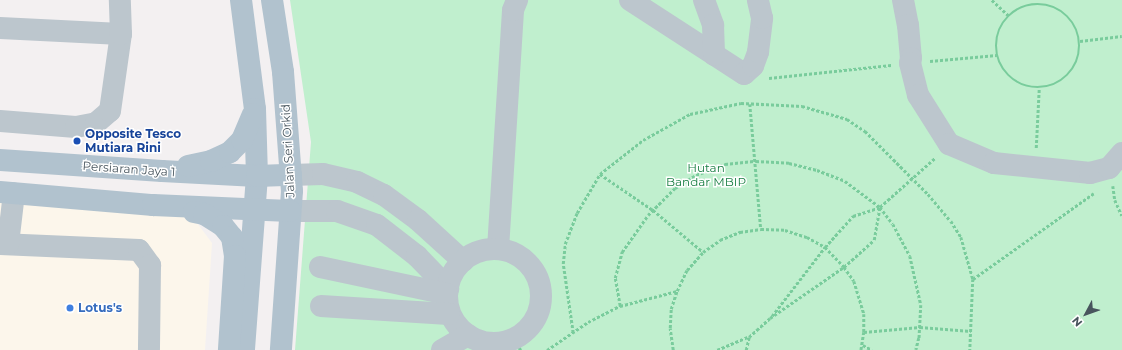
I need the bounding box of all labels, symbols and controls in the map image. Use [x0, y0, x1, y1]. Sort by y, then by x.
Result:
street label: Jalan Seri Orkid [278, 104, 298, 198]
place label: Opposite Tesco Mutiara Rini [85, 127, 181, 155]
marker: Opposite Tesco Mutiara Rini [72, 136, 82, 146]
street label: Persiaran Jaya 1 [82, 159, 176, 179]
park label: Hutan Bandar MBIP [666, 161, 746, 189]
north arrow [1066, 294, 1106, 334]
place label: Lotus's [78, 301, 122, 315]
marker: Lotus's [65, 303, 75, 313]
text: N [1069, 314, 1085, 330]

